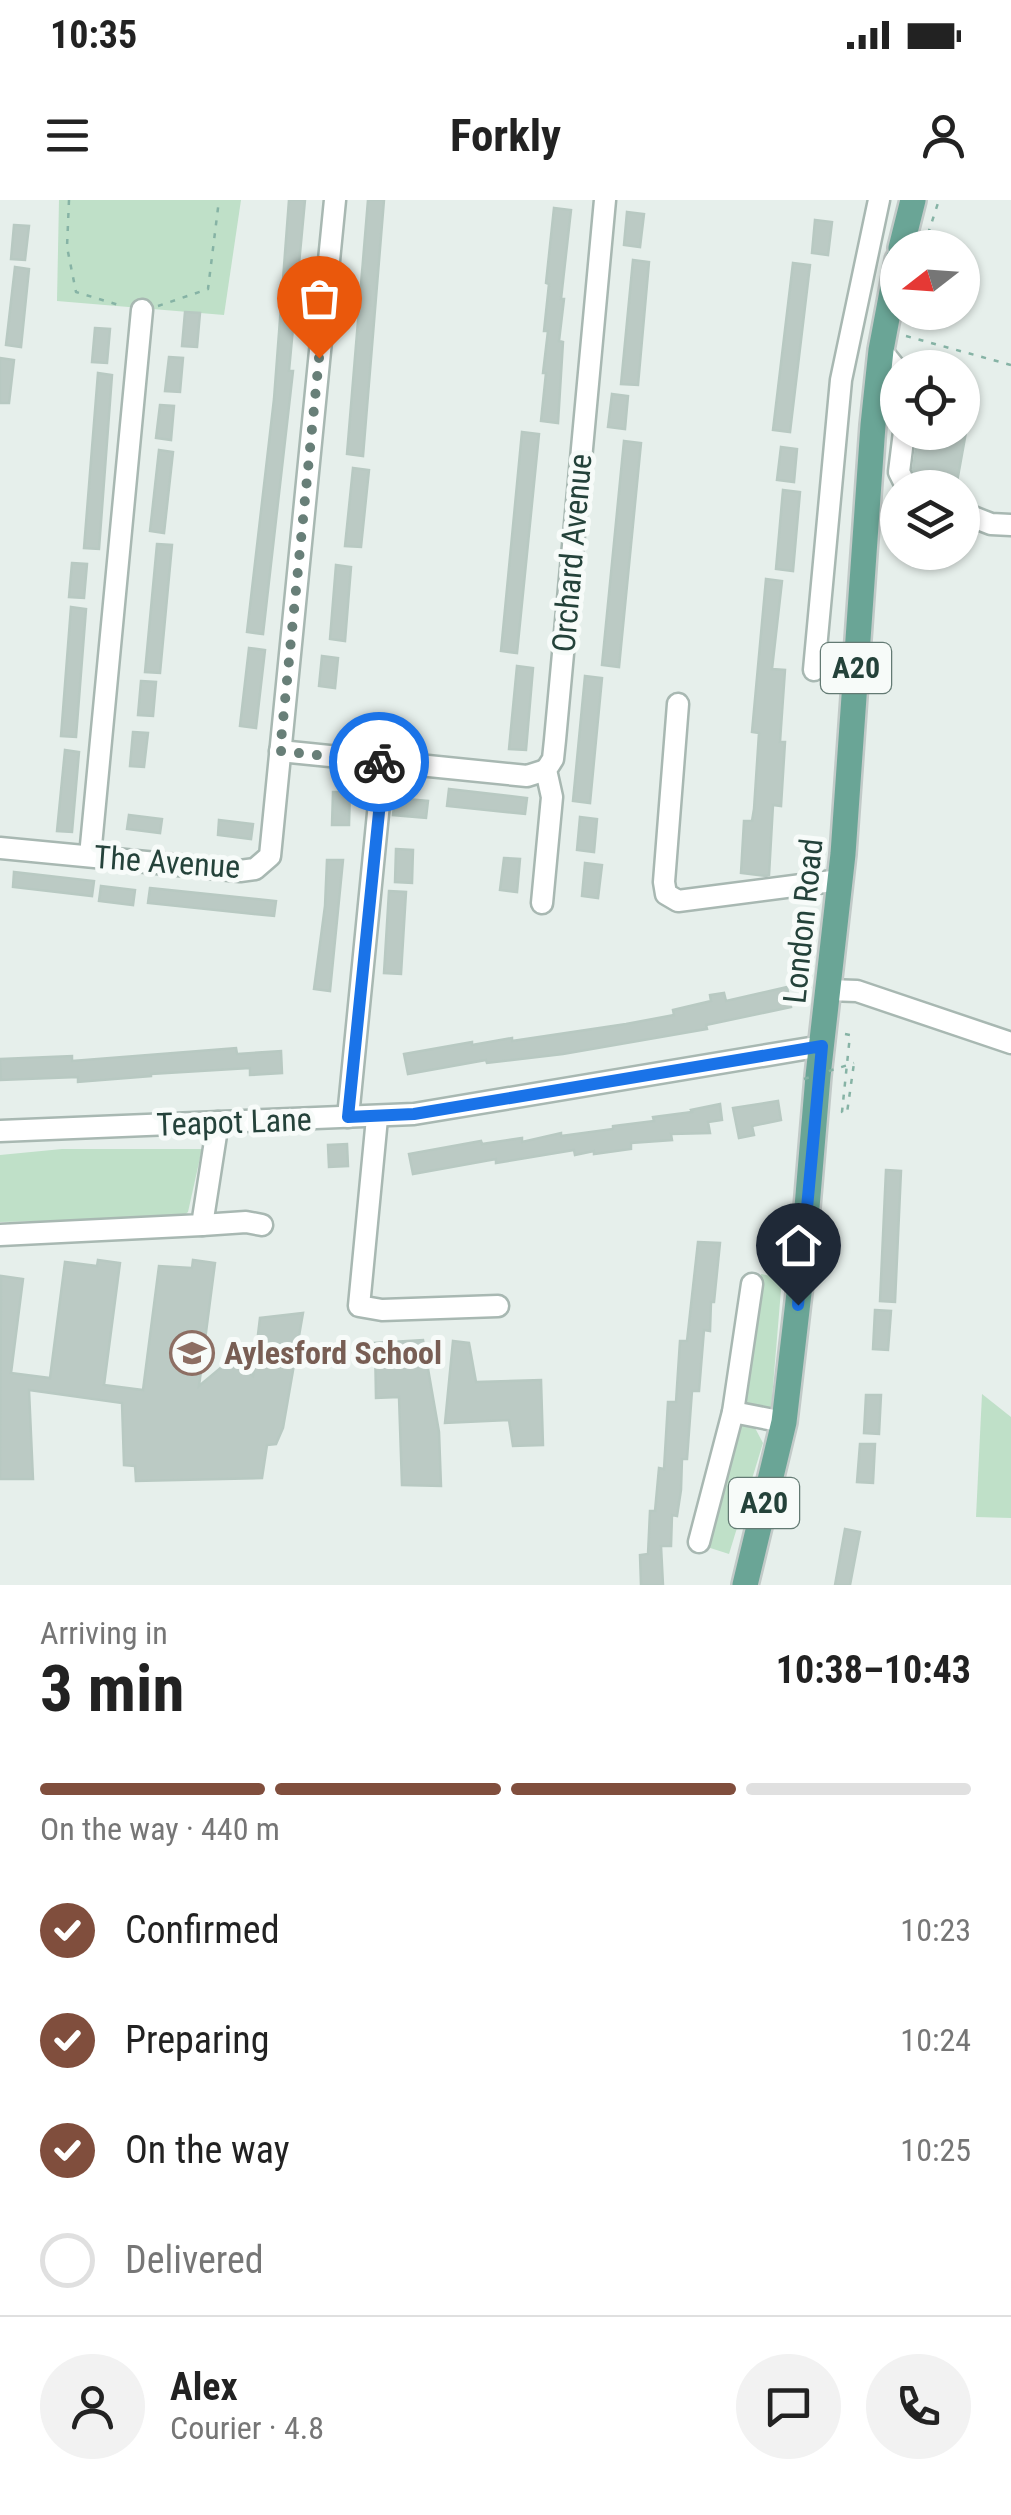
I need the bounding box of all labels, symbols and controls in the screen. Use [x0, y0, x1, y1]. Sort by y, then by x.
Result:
text: 10:35 [50, 13, 137, 57]
icon: menu [40, 108, 95, 163]
icon: person [916, 108, 971, 163]
text: Forkly [450, 109, 561, 162]
north arrow [880, 230, 980, 330]
map controls [880, 230, 980, 570]
pin [277, 256, 362, 359]
icon: bag [292, 271, 347, 326]
button: locate [880, 350, 980, 450]
street label: Orchard Avenue [544, 452, 600, 654]
button: layers [880, 470, 980, 570]
road number: A20 [821, 643, 891, 693]
courier [329, 712, 429, 812]
icon: bike [352, 735, 407, 790]
street label: London Road [775, 837, 831, 1005]
street label: The Avenue [93, 838, 241, 886]
street label: Teapot Lane [156, 1100, 312, 1144]
pin [756, 1203, 841, 1306]
icon: home [771, 1218, 826, 1273]
school or university icon: Aylesford School [169, 1330, 215, 1376]
place label: Aylesford School [224, 1334, 442, 1372]
road number: A20 [729, 1478, 799, 1528]
text: Arriving in [40, 1614, 168, 1652]
text: 10:38–10:43 [776, 1648, 971, 1692]
text: 3 min [40, 1651, 184, 1727]
text: On the way · 440 m [40, 1810, 280, 1848]
icon: check [40, 1903, 95, 1958]
text: Confirmed [125, 1908, 280, 1952]
text: 10:23 [900, 1911, 971, 1949]
icon: check [40, 2013, 95, 2068]
text: Preparing [125, 2018, 270, 2062]
text: 10:24 [900, 2021, 971, 2059]
icon: check [40, 2123, 95, 2178]
text: On the way [125, 2128, 290, 2172]
text: 10:25 [900, 2131, 971, 2169]
text: Delivered [125, 2238, 264, 2282]
button: person [40, 2354, 145, 2459]
button: chat [736, 2354, 841, 2459]
button: phone [866, 2354, 971, 2459]
text: Alex [170, 2365, 238, 2409]
text: Courier · 4.8 [170, 2409, 324, 2447]

